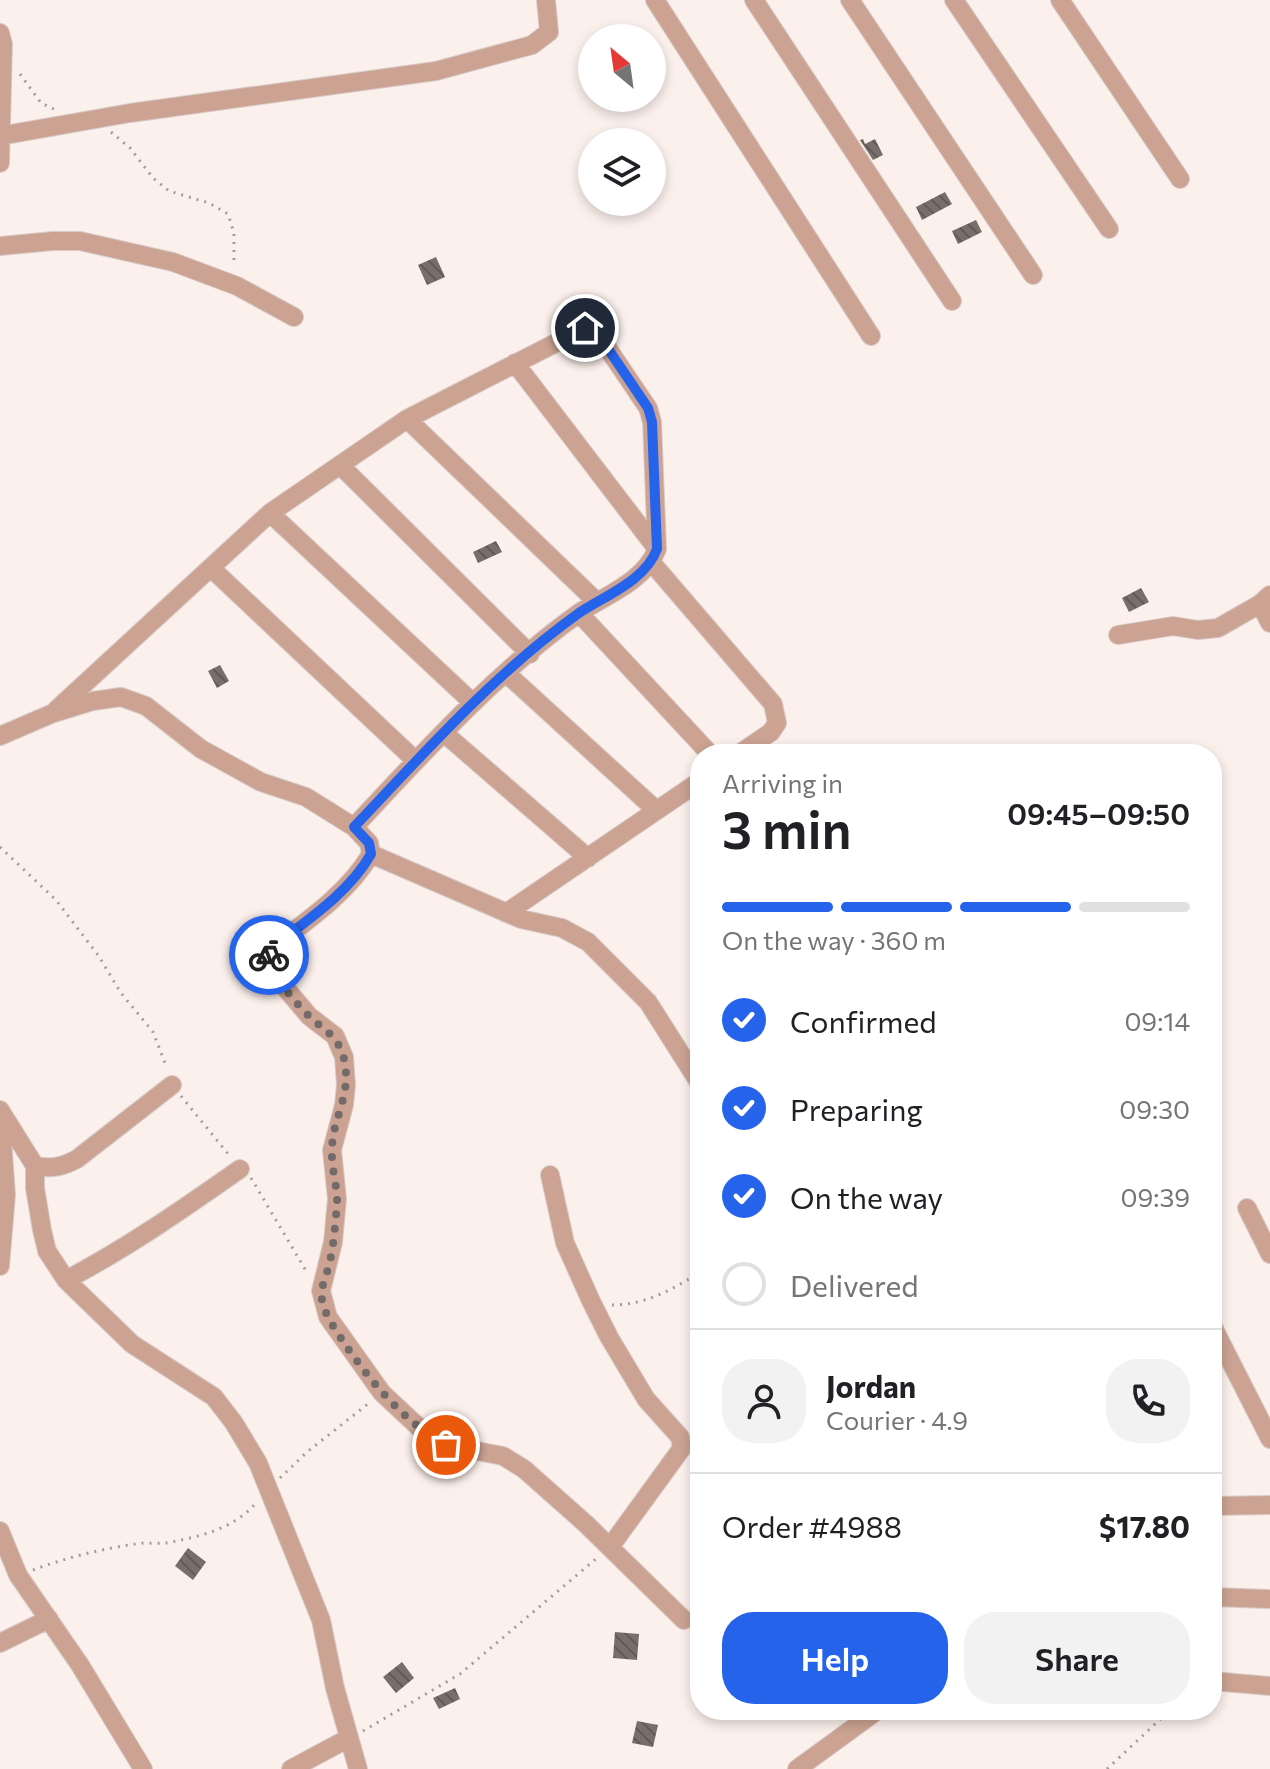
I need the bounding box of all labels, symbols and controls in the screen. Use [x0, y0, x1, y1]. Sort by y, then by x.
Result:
north arrow [578, 24, 666, 112]
map controls [578, 24, 666, 216]
button: layers [578, 128, 666, 216]
pin [551, 294, 619, 362]
icon: home [563, 306, 607, 350]
text: Arriving in [722, 767, 843, 798]
text: 09:45–09:50 [1007, 794, 1190, 831]
text: 3 min [722, 796, 851, 860]
courier [229, 915, 309, 995]
text: On the way · 360 m [722, 924, 946, 955]
icon: bike [247, 933, 291, 977]
icon: check [722, 998, 766, 1042]
text: Confirmed [790, 1002, 937, 1039]
text: 09:14 [1124, 1005, 1190, 1036]
icon: check [722, 1086, 766, 1130]
text: Preparing [790, 1090, 923, 1127]
text: 09:30 [1119, 1093, 1190, 1124]
icon: check [722, 1174, 766, 1218]
text: On the way [790, 1178, 943, 1215]
text: 09:39 [1121, 1181, 1190, 1212]
text: Delivered [790, 1266, 919, 1303]
button: person [722, 1359, 806, 1443]
button: phone [1106, 1359, 1190, 1443]
text: Jordan [826, 1367, 916, 1404]
text: Courier · 4.9 [826, 1404, 968, 1435]
pin [412, 1411, 480, 1479]
icon: bag [424, 1423, 468, 1467]
text: Order #4988 [722, 1507, 902, 1544]
text: $17.80 [1099, 1507, 1190, 1544]
button: Help [722, 1612, 948, 1704]
button: Share [964, 1612, 1190, 1704]

